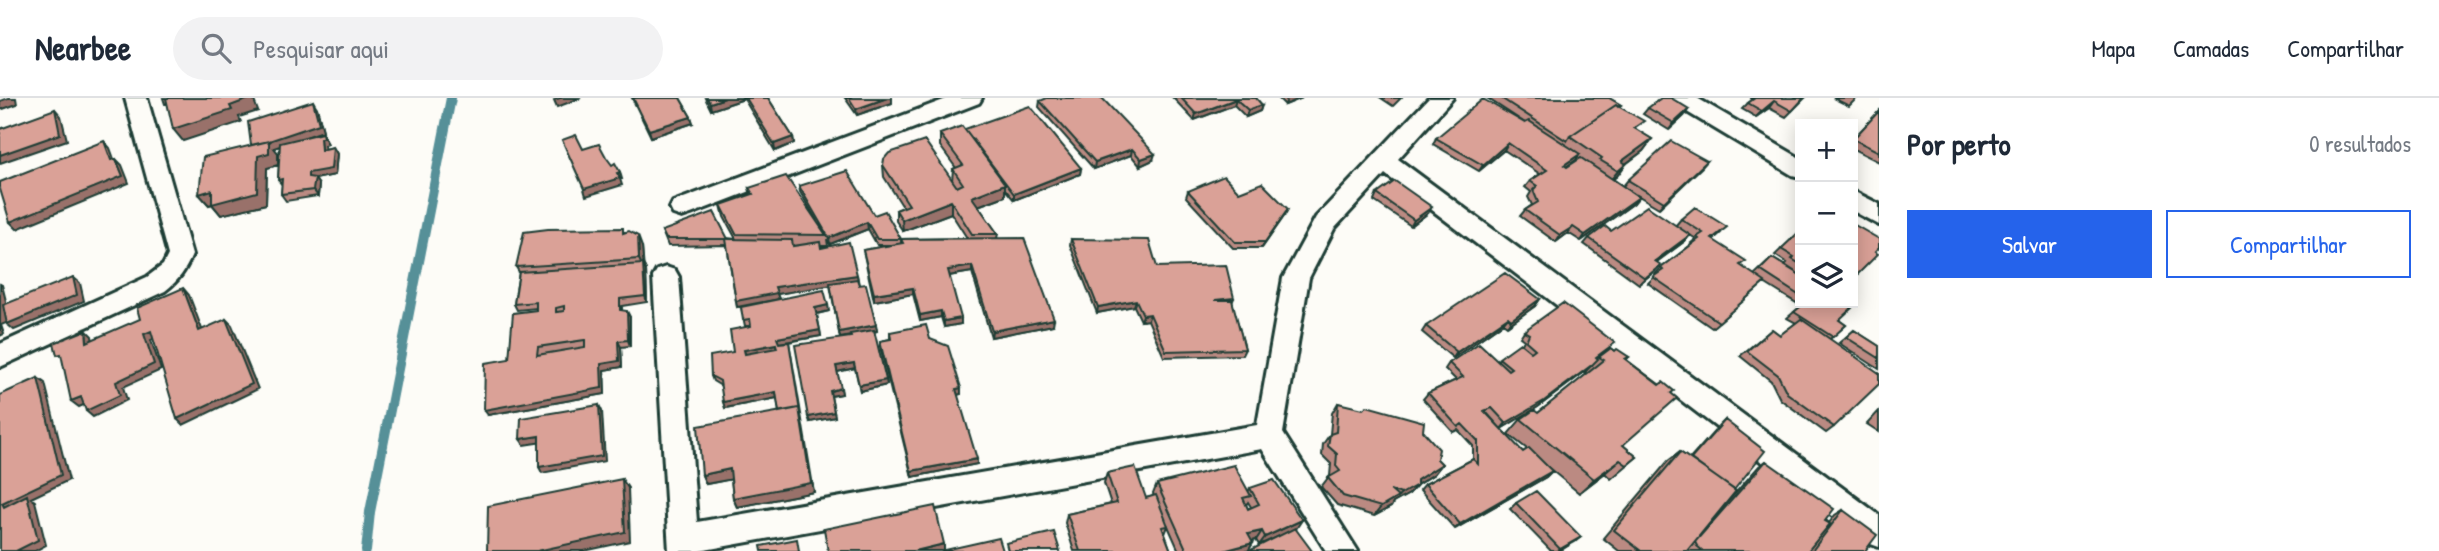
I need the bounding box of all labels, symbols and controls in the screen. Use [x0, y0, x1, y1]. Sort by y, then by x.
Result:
search box [173, 17, 663, 80]
text: Nearbee [35, 26, 131, 70]
icon: search [197, 29, 235, 67]
text: Pesquisar aqui [253, 31, 389, 66]
text: Mapa [2092, 32, 2135, 64]
text: Camadas [2173, 32, 2249, 64]
text: Compartilhar [2287, 32, 2404, 64]
map controls [1795, 119, 1858, 308]
button: + [1795, 119, 1858, 182]
text: Por perto [1907, 124, 2011, 164]
text: 0 resultados [2309, 128, 2411, 159]
button: − [1795, 182, 1858, 245]
button: Salvar [1907, 210, 2152, 278]
button: Compartilhar [2166, 210, 2411, 278]
button: layers [1795, 245, 1858, 308]

